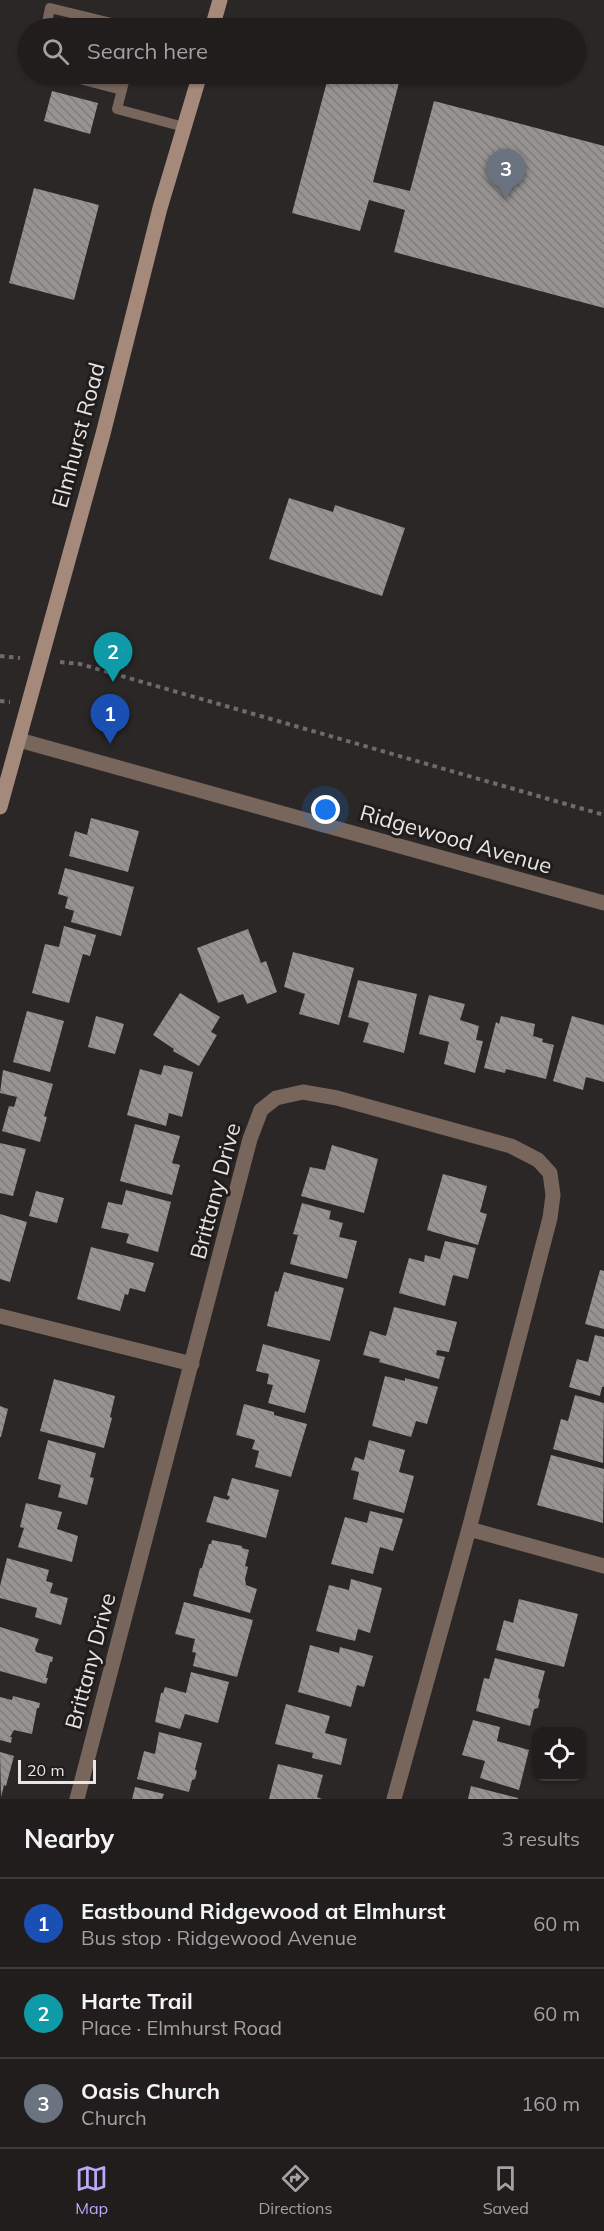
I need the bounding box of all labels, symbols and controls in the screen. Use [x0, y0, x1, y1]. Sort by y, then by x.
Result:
search box [18, 18, 586, 84]
icon: search [39, 35, 72, 68]
text: Search here [87, 37, 208, 65]
pin: 3 [486, 150, 526, 199]
street label: Elmhurst Road [45, 359, 111, 511]
pin: 2 [94, 632, 132, 682]
pin: 1 [90, 694, 130, 744]
your location [311, 795, 340, 824]
street label: Ridgewood Avenue [357, 798, 555, 880]
street label: Brittany Drive [183, 1120, 247, 1262]
street label: Brittany Drive [58, 1590, 122, 1732]
map controls [532, 1727, 586, 1781]
button: locate [532, 1727, 586, 1781]
scale bar [18, 1757, 96, 1784]
text: 20 m [27, 1760, 64, 1780]
text: Nearby [24, 1822, 114, 1855]
text: 3 results [502, 1826, 580, 1851]
text: Eastbound Ridgewood at Elmhurst [81, 1897, 446, 1925]
text: 1 [38, 1911, 50, 1936]
text: 60 m [533, 1911, 580, 1936]
text: Bus stop · Ridgewood Avenue [81, 1925, 357, 1950]
text: Harte Trail [81, 1987, 193, 2015]
text: 2 [38, 2001, 50, 2026]
text: 60 m [533, 2001, 580, 2026]
text: Place · Elmhurst Road [81, 2015, 282, 2040]
text: Oasis Church [81, 2077, 220, 2105]
text: 3 [38, 2091, 50, 2116]
text: 160 m [521, 2091, 580, 2116]
text: Church [81, 2105, 147, 2130]
tab: Map [75, 2162, 108, 2218]
tab: Directions [258, 2162, 332, 2218]
tab: Saved [483, 2162, 529, 2218]

